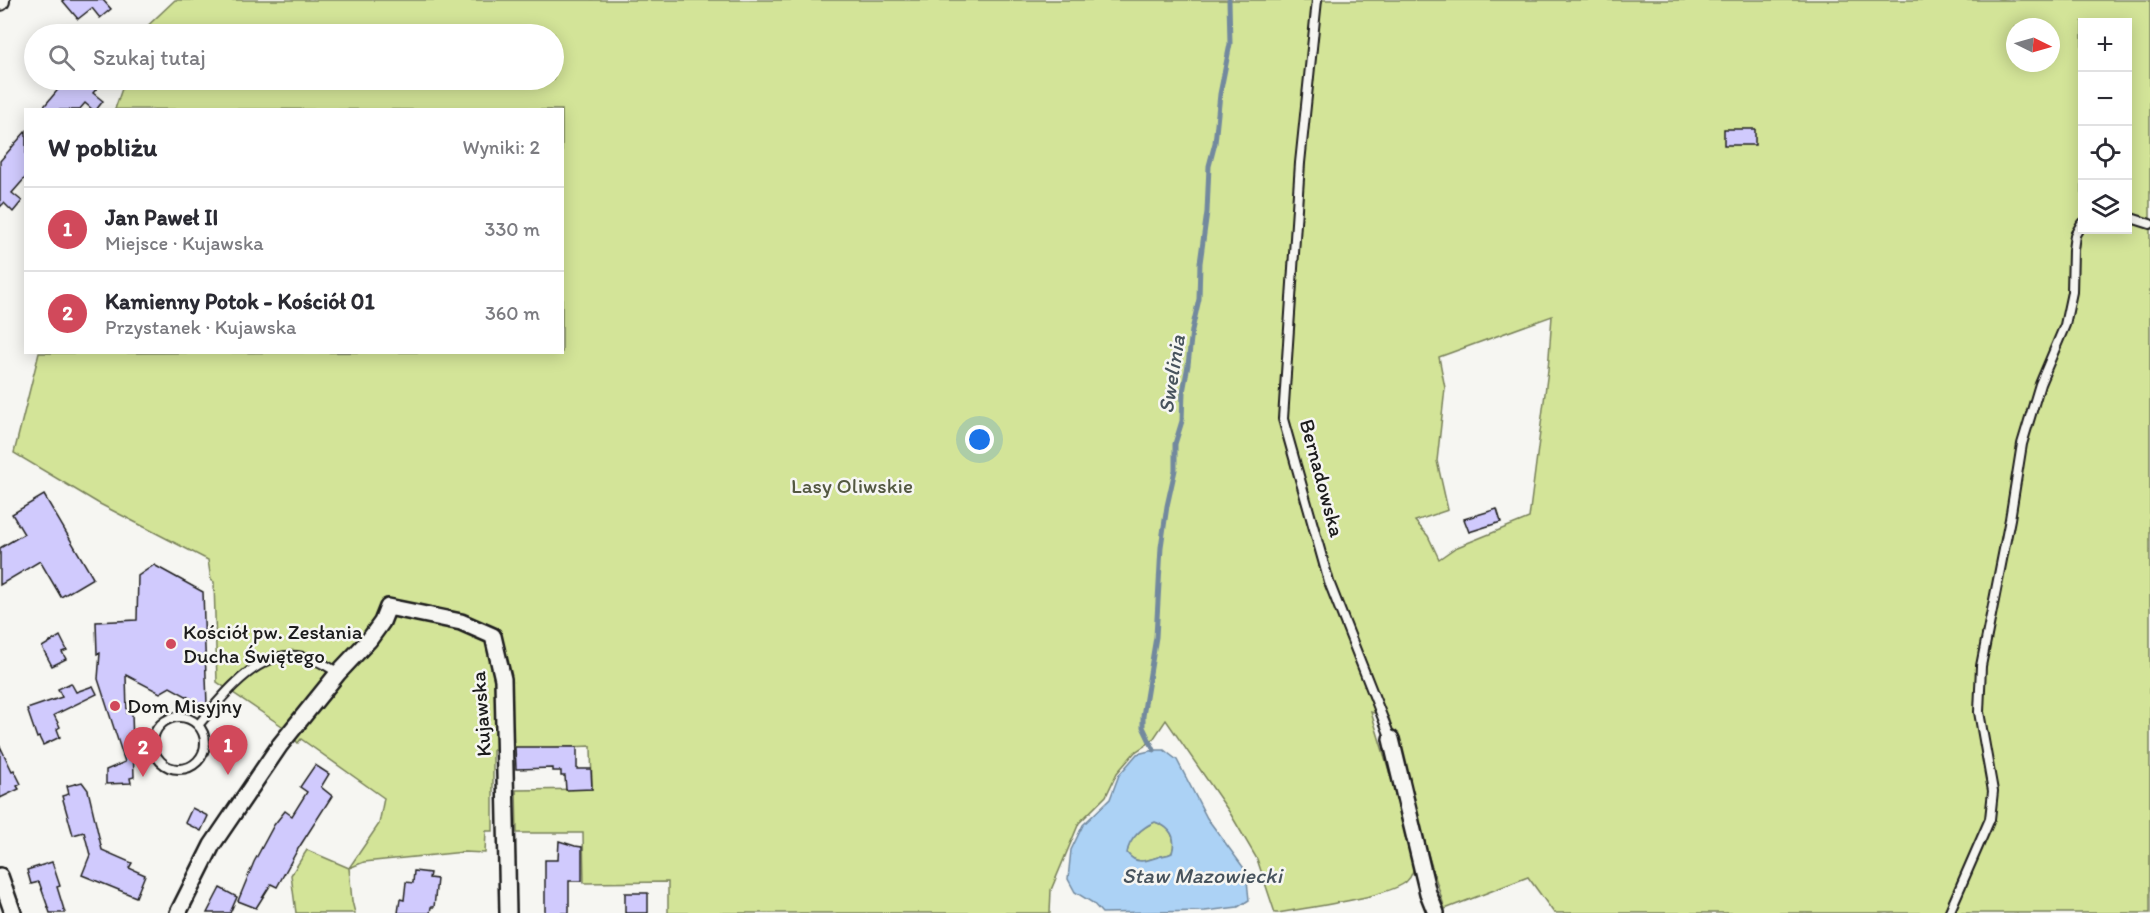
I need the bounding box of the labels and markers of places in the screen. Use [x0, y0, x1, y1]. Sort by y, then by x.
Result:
place label: Kościół pw. Zesłania Ducha Świętego [183, 619, 363, 668]
marker: Kościół pw. Zesłania Ducha Świętego [164, 637, 178, 651]
place label: Dom Misyjny [127, 693, 242, 718]
marker: Dom Misyjny [108, 699, 122, 713]
pin: 1 [208, 726, 248, 775]
pin: 2 [124, 728, 162, 777]

